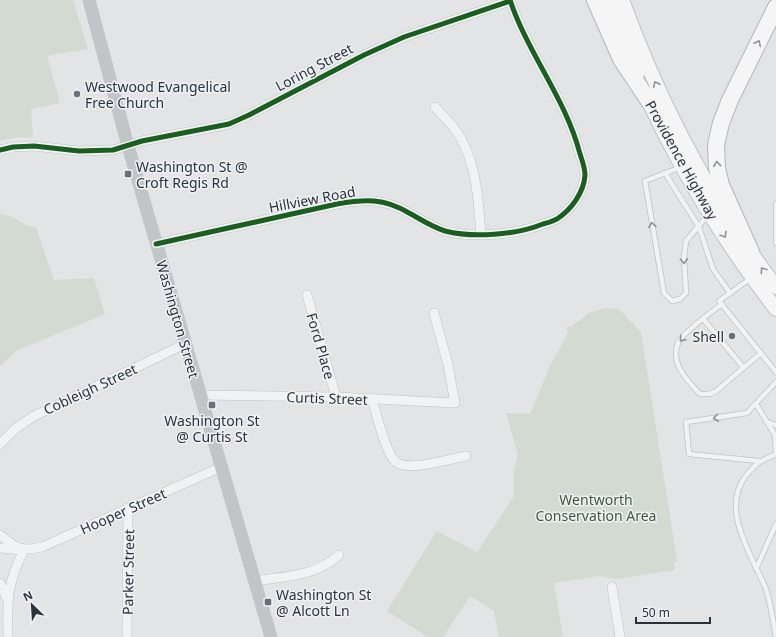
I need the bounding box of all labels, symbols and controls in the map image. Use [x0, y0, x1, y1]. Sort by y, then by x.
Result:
street label: Loring Street [272, 39, 356, 95]
one-way arrow [753, 40, 761, 48]
place label: Westwood Evangelical Free Church [85, 77, 231, 112]
one-way arrow [653, 81, 661, 89]
marker: Westwood Evangelical Free Church [72, 89, 82, 99]
street label: Providence Highway [641, 97, 723, 224]
place label: Washington St @ Croft Regis Rd [136, 157, 248, 192]
one-way arrow [712, 161, 721, 167]
marker: Washington St @ Croft Regis Rd [123, 169, 133, 179]
street label: Hillview Road [267, 181, 357, 217]
one-way arrow [649, 222, 657, 228]
one-way arrow [719, 231, 726, 238]
street label: Washington Street [152, 258, 204, 380]
one-way arrow [680, 258, 689, 264]
one-way arrow [761, 267, 768, 274]
street label: Ford Place [302, 311, 340, 381]
place label: Shell [693, 327, 724, 346]
marker: Shell [727, 331, 737, 341]
one-way arrow [679, 334, 686, 342]
street label: Cobleigh Street [40, 359, 140, 419]
street label: Curtis Street [286, 387, 368, 409]
marker: Washington St @ Curtis St [207, 400, 217, 410]
place label: Washington St @ Curtis St [164, 411, 260, 446]
one-way arrow [713, 413, 719, 422]
street label: Hooper Street [77, 484, 169, 538]
park label: Wentworth Conservation Area [536, 490, 656, 525]
street label: Parker Street [118, 529, 138, 615]
north arrow [12, 585, 52, 625]
place label: Washington St @ Alcott Ln [276, 585, 371, 620]
text: N [20, 587, 35, 604]
marker: Washington St @ Alcott Ln [263, 597, 273, 607]
scale bar [636, 599, 710, 625]
text: 50 m [642, 604, 670, 621]

